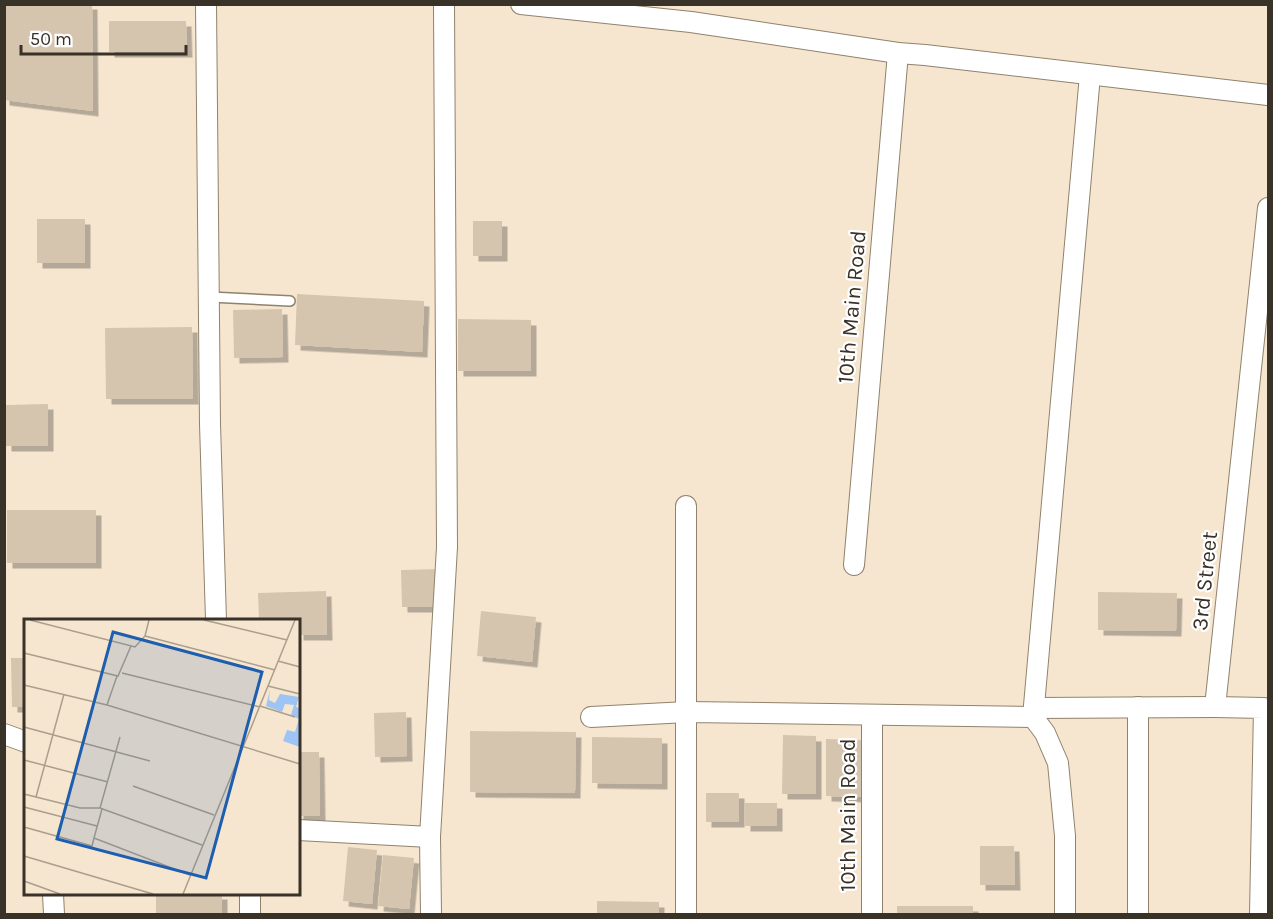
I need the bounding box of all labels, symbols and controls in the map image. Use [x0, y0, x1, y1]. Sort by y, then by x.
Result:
scale bar [21, 18, 186, 56]
text: 50 m [30, 28, 72, 50]
street label: 10th Main Road [832, 229, 872, 385]
street label: 3rd Street [1187, 530, 1223, 632]
inset map [24, 619, 300, 895]
street label: 10th Main Road [835, 738, 861, 892]

